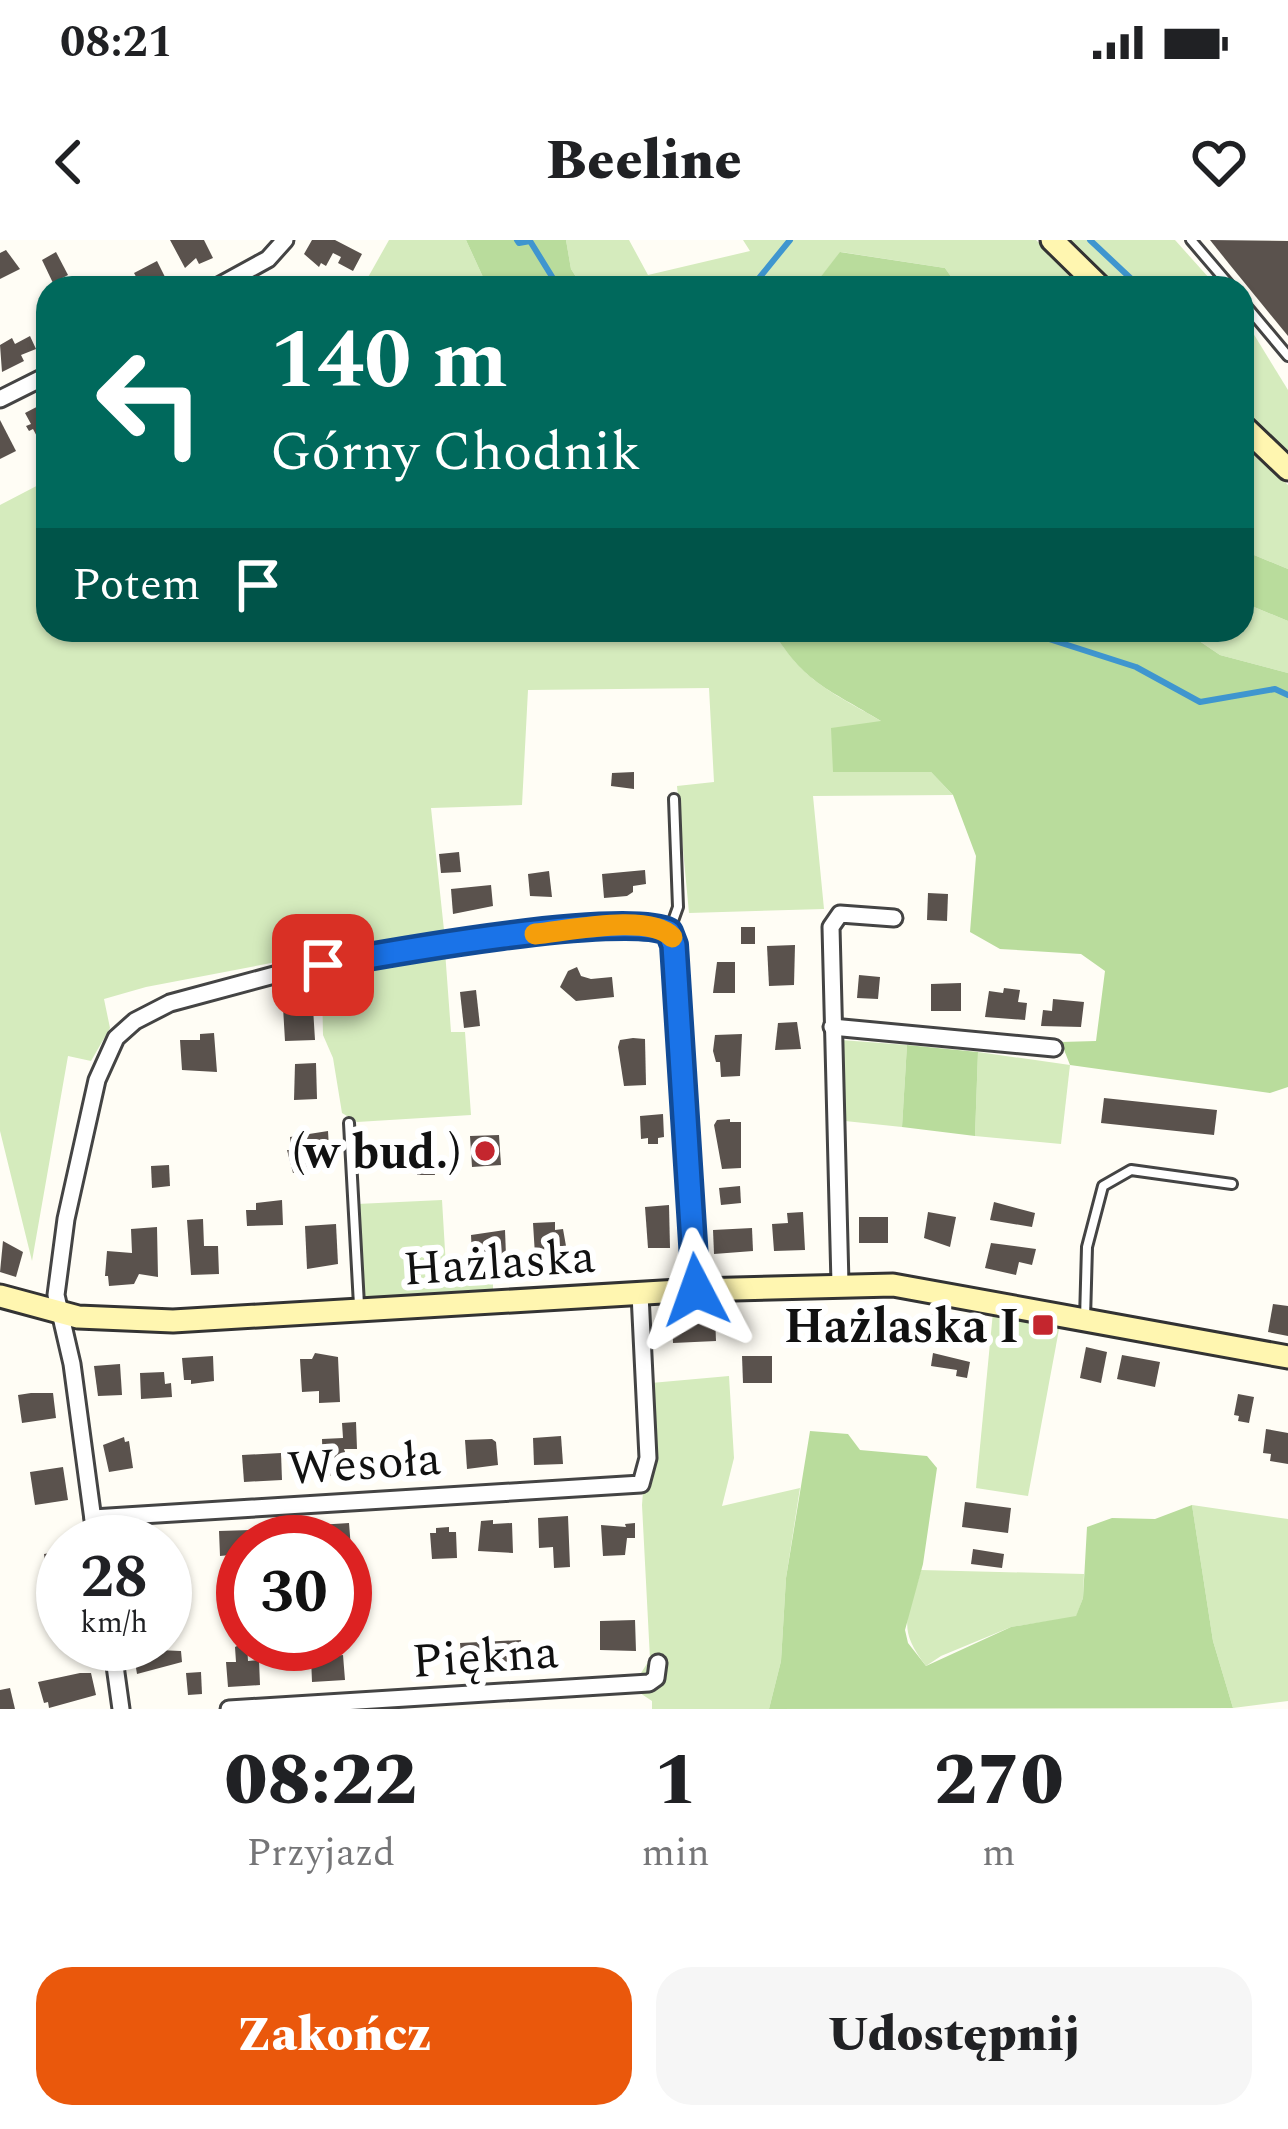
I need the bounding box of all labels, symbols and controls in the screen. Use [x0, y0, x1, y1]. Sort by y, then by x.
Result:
text: 08:21 [60, 8, 173, 77]
text: Beeline [546, 121, 742, 203]
icon: back [36, 129, 102, 195]
icon: heart [1186, 129, 1252, 195]
text: 140 m [270, 297, 508, 425]
icon: left [72, 324, 228, 480]
text: Górny Chodnik [270, 412, 641, 494]
text: Potem [72, 551, 201, 620]
icon: arrive [225, 552, 291, 618]
pin [272, 914, 374, 1016]
icon: arrive [290, 932, 356, 998]
place label: (w bud.) [292, 1117, 461, 1190]
marker: (w bud.) [472, 1138, 498, 1164]
street label: Hażlaska [401, 1220, 598, 1307]
position arrow [633, 1227, 759, 1353]
place label: Hażlaska I [784, 1291, 1019, 1364]
marker: Hażlaska I [1030, 1312, 1056, 1338]
street label: Wesoła [285, 1423, 443, 1506]
speed limit sign: 30 [216, 1515, 372, 1671]
text: 28 [80, 1532, 148, 1624]
text: km/h [80, 1600, 148, 1646]
street label: Piękna [409, 1616, 561, 1699]
text: 08:22 [224, 1727, 417, 1836]
text: 1 [654, 1727, 697, 1836]
text: 270 [934, 1727, 1064, 1836]
text: Przyjazd [246, 1824, 395, 1883]
text: min [642, 1824, 710, 1883]
text: m [982, 1824, 1016, 1883]
button: Zakończ [36, 1967, 632, 2105]
button: Udostępnij [656, 1967, 1252, 2105]

